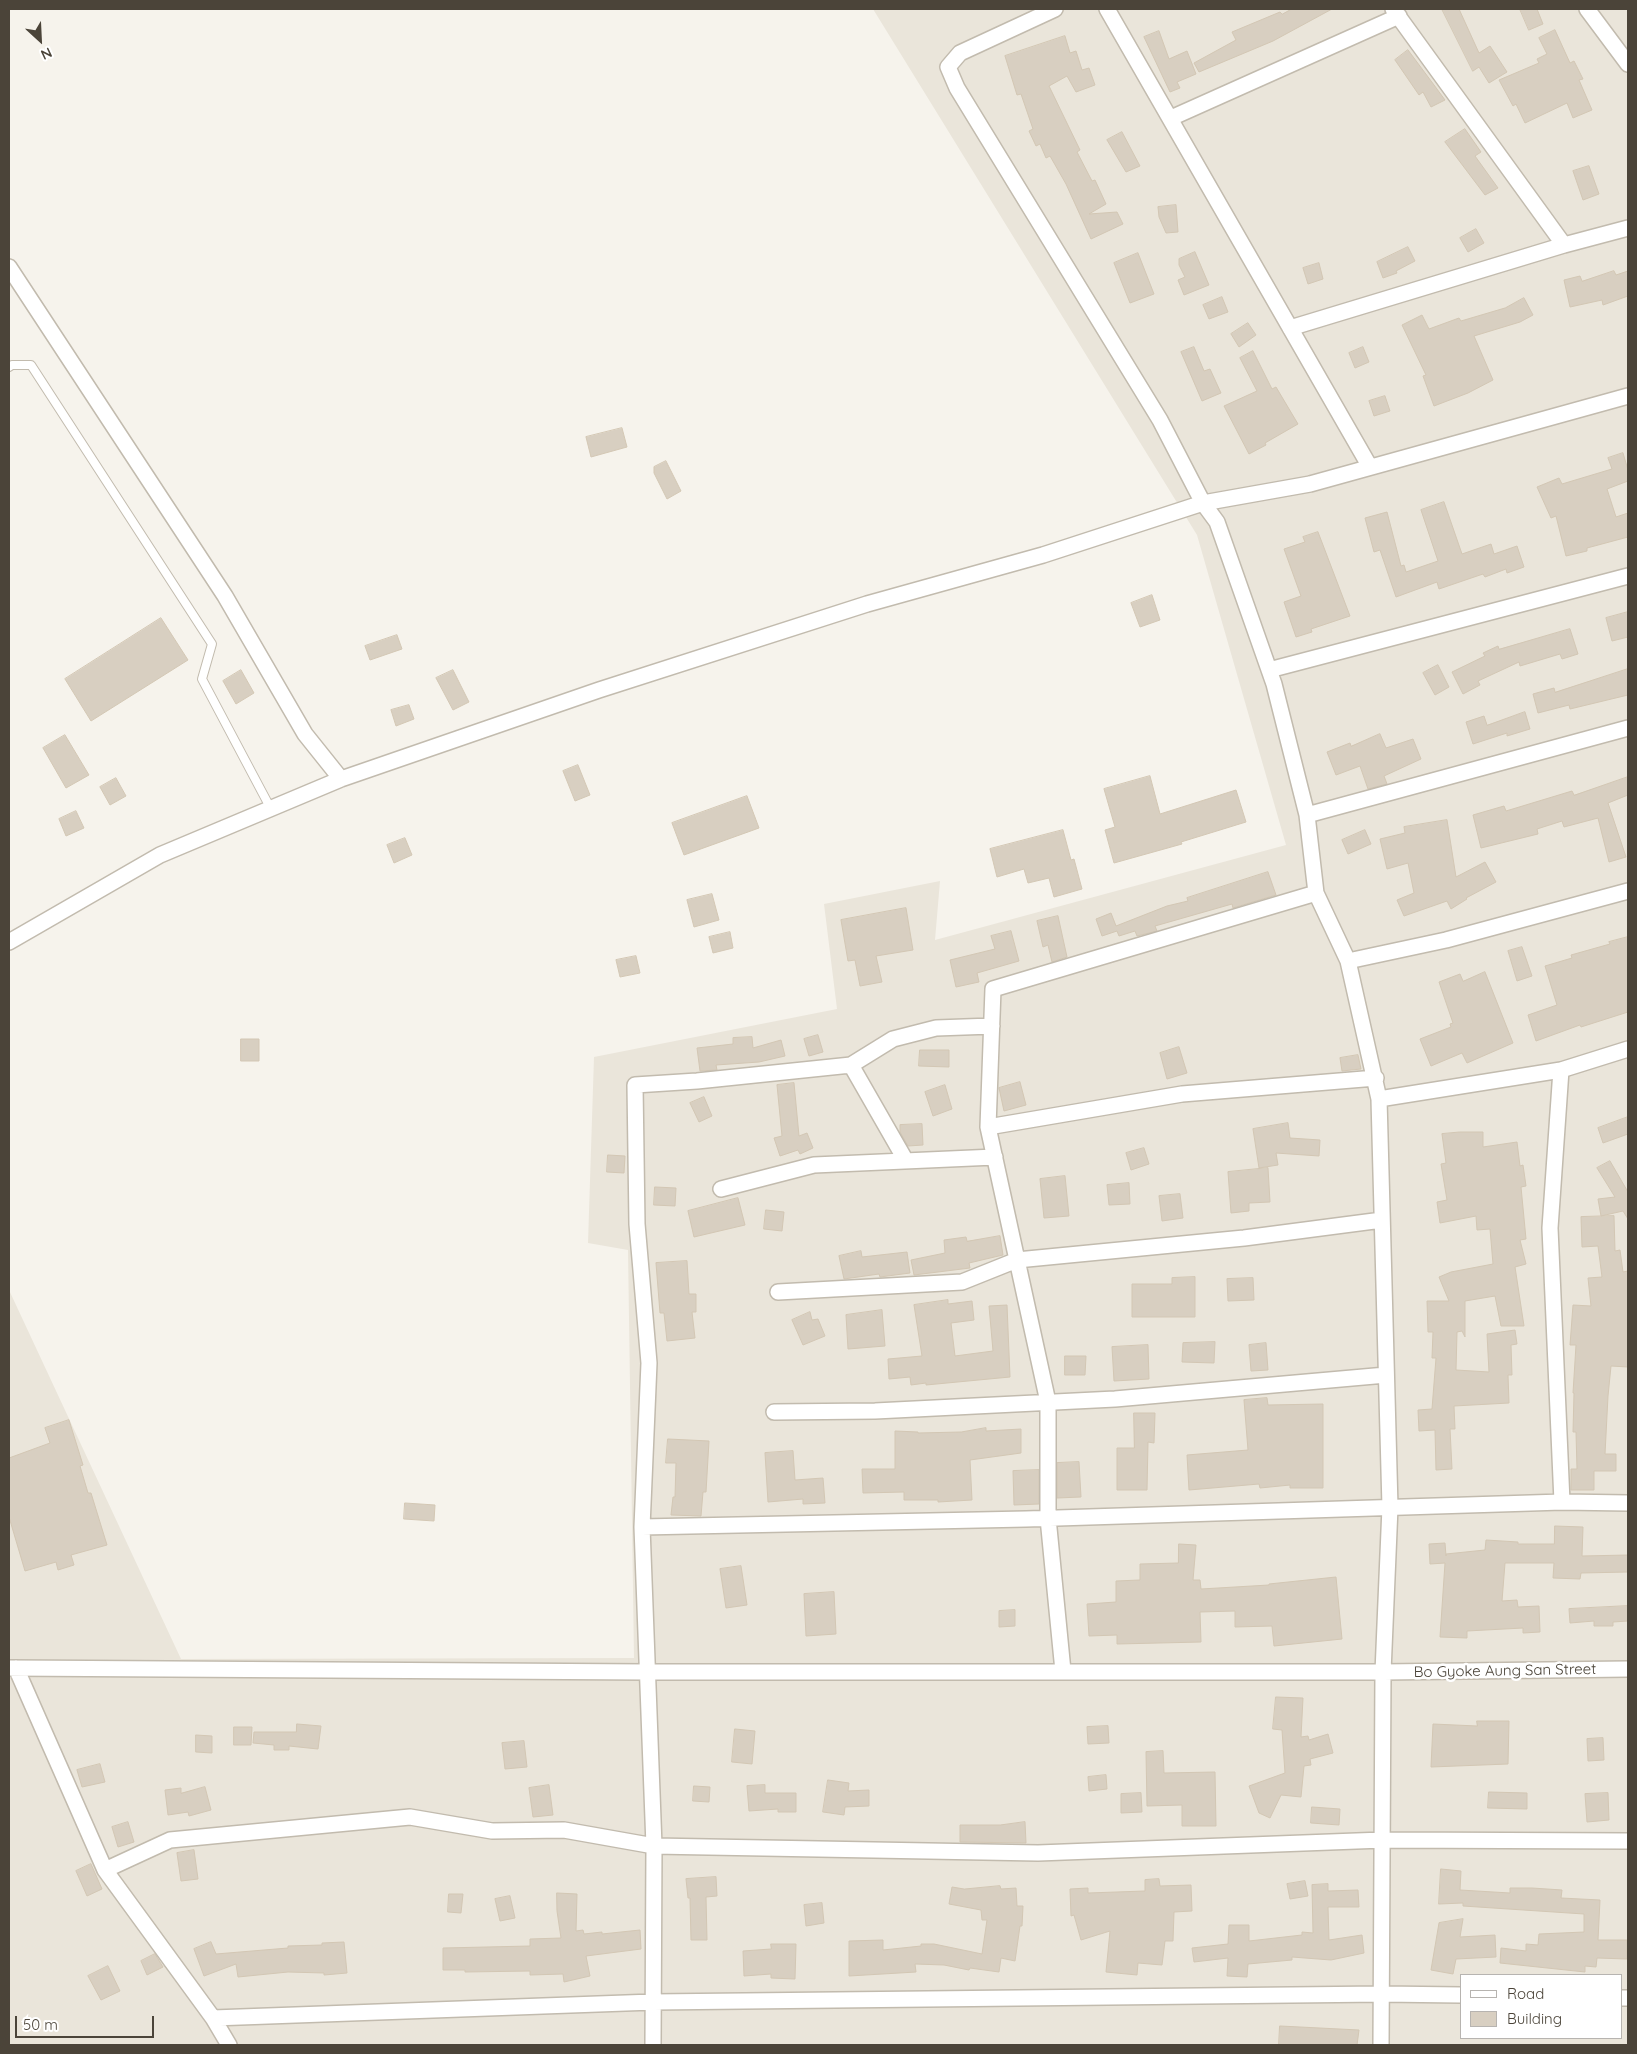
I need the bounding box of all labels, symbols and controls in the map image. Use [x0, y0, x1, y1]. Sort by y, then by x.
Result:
north arrow [15, 15, 65, 65]
text: N [38, 43, 55, 64]
street label: Bo Gyoke Aung San Street [1414, 1660, 1596, 1682]
legend [1460, 1974, 1622, 2039]
text: Road [1507, 1984, 1544, 2003]
scale bar [18, 2006, 156, 2038]
text: Building [1507, 2009, 1562, 2028]
text: 50 m [23, 2015, 58, 2034]

